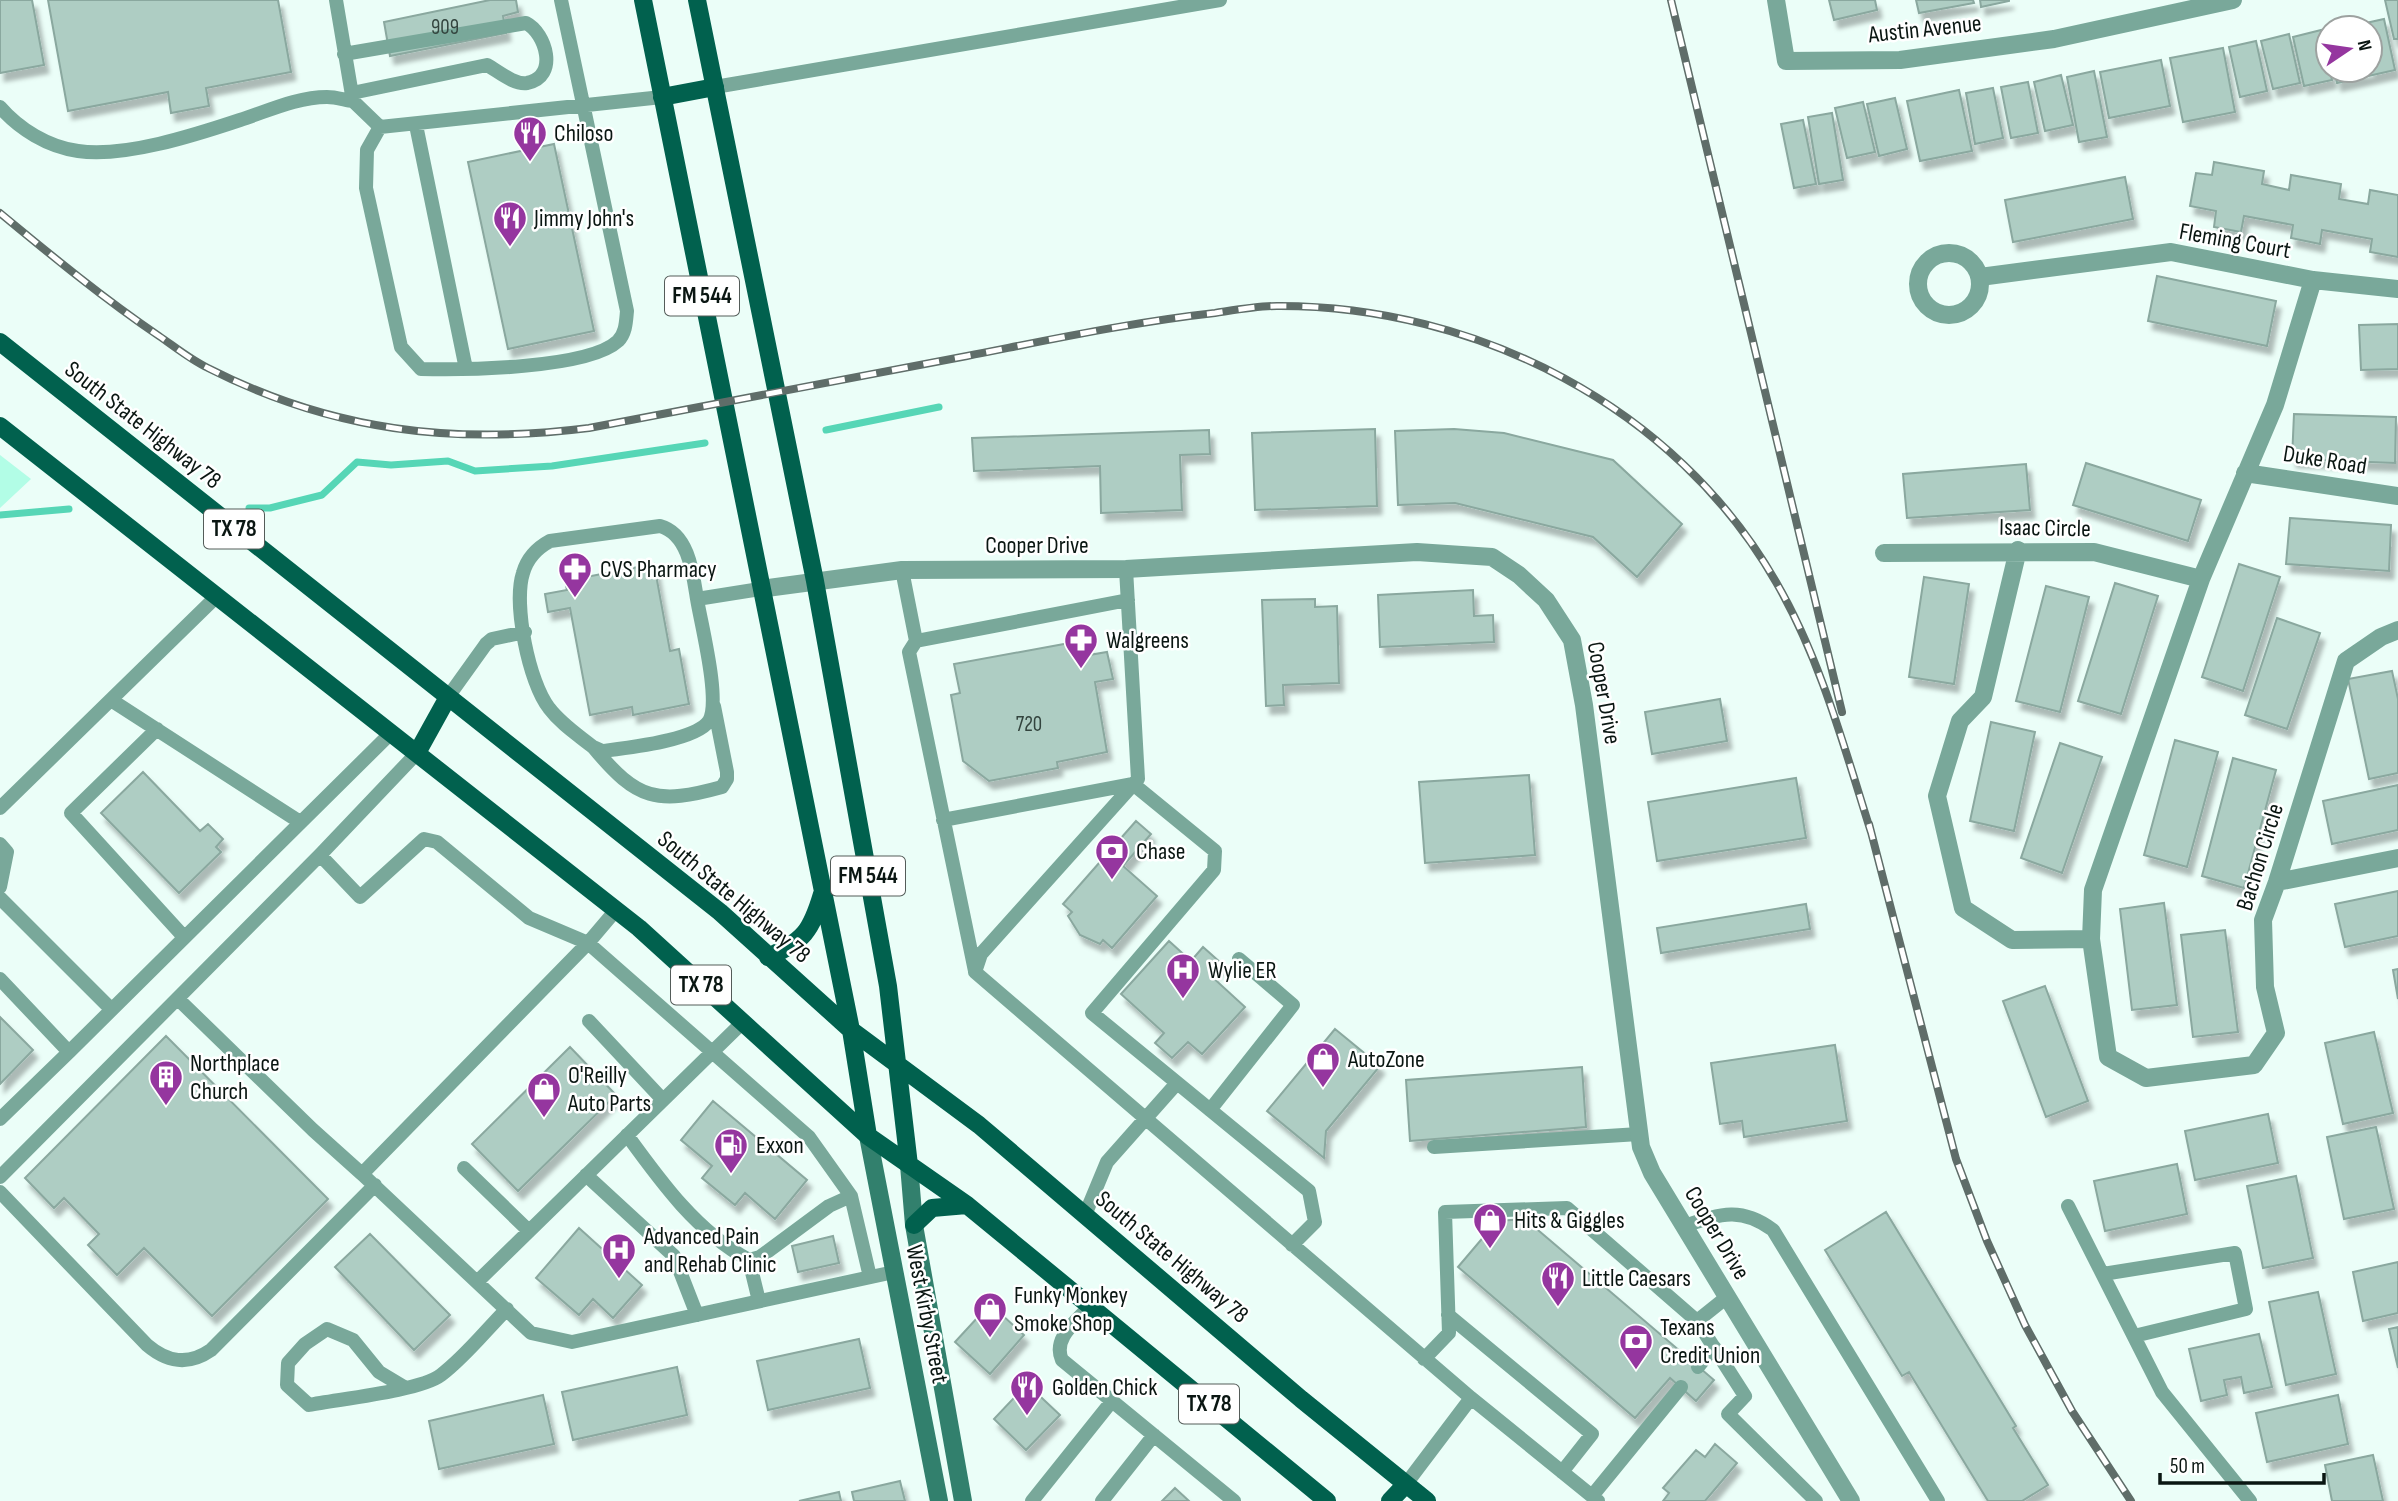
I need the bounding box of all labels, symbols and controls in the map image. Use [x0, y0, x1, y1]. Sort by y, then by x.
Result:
street label: Austin Avenue [1866, 9, 1983, 49]
north arrow [2314, 14, 2384, 84]
house number: 909 [431, 15, 459, 40]
text: N [2352, 38, 2376, 53]
restaurant icon: Chiloso [511, 114, 549, 163]
place label: Chiloso [554, 119, 613, 148]
restaurant icon: Jimmy John's [491, 199, 529, 248]
place label: Jimmy John's [533, 204, 634, 233]
street label: Fleming Court [2177, 217, 2293, 265]
road number: FM 544 [665, 276, 739, 316]
street label: South State Highway 78 [59, 355, 227, 495]
street label: Duke Road [2281, 439, 2369, 481]
road number: TX 78 [204, 509, 264, 548]
street label: Isaac Circle [1999, 513, 2091, 543]
street label: Cooper Drive [985, 531, 1089, 560]
pharmacy icon: CVS Pharmacy [556, 550, 594, 599]
place label: CVS Pharmacy [600, 555, 717, 584]
pharmacy icon: Walgreens [1062, 621, 1100, 670]
place label: Walgreens [1106, 626, 1189, 655]
street label: Cooper Drive [1581, 639, 1627, 747]
house number: 720 [1016, 712, 1042, 737]
street label: Bachon Circle [2230, 800, 2290, 914]
street label: South State Highway 78 [652, 825, 816, 969]
bank icon: Chase [1093, 832, 1131, 881]
place label: Chase [1136, 837, 1185, 866]
road number: FM 544 [831, 856, 905, 896]
hospital icon: Wylie ER [1164, 951, 1202, 1000]
place label: Wylie ER [1208, 956, 1277, 985]
road number: TX 78 [671, 966, 731, 1004]
shop icon: AutoZone [1304, 1040, 1342, 1089]
place label: AutoZone [1347, 1045, 1425, 1074]
place label: Northplace Church [190, 1049, 280, 1106]
building icon: Northplace Church [147, 1058, 185, 1107]
place label: O'Reilly Auto Parts [567, 1061, 651, 1118]
shop icon: O'Reilly Auto Parts [525, 1070, 563, 1119]
fuel station icon: Exxon [712, 1126, 750, 1175]
place label: Exxon [756, 1131, 804, 1160]
street label: Cooper Drive [1678, 1181, 1756, 1285]
street label: South State Highway 78 [1090, 1185, 1254, 1329]
shop icon: Hits & Giggles [1471, 1201, 1509, 1250]
place label: Hits & Giggles [1514, 1206, 1625, 1235]
place label: Advanced Pain and Rehab Clinic [643, 1222, 776, 1279]
hospital icon: Advanced Pain and Rehab Clinic [600, 1231, 638, 1280]
street label: West Kirby Street [899, 1242, 955, 1386]
restaurant icon: Little Caesars [1539, 1259, 1577, 1308]
place label: Little Caesars [1582, 1264, 1691, 1293]
place label: Funky Monkey Smoke Shop [1014, 1281, 1128, 1338]
shop icon: Funky Monkey Smoke Shop [971, 1290, 1009, 1339]
place label: Texans Credit Union [1660, 1313, 1760, 1370]
bank icon: Texans Credit Union [1617, 1322, 1655, 1371]
restaurant icon: Golden Chick [1008, 1368, 1046, 1417]
place label: Golden Chick [1052, 1373, 1157, 1402]
road number: TX 78 [1179, 1385, 1239, 1424]
scale bar [2160, 1442, 2324, 1486]
text: 50 m [2170, 1454, 2205, 1479]

